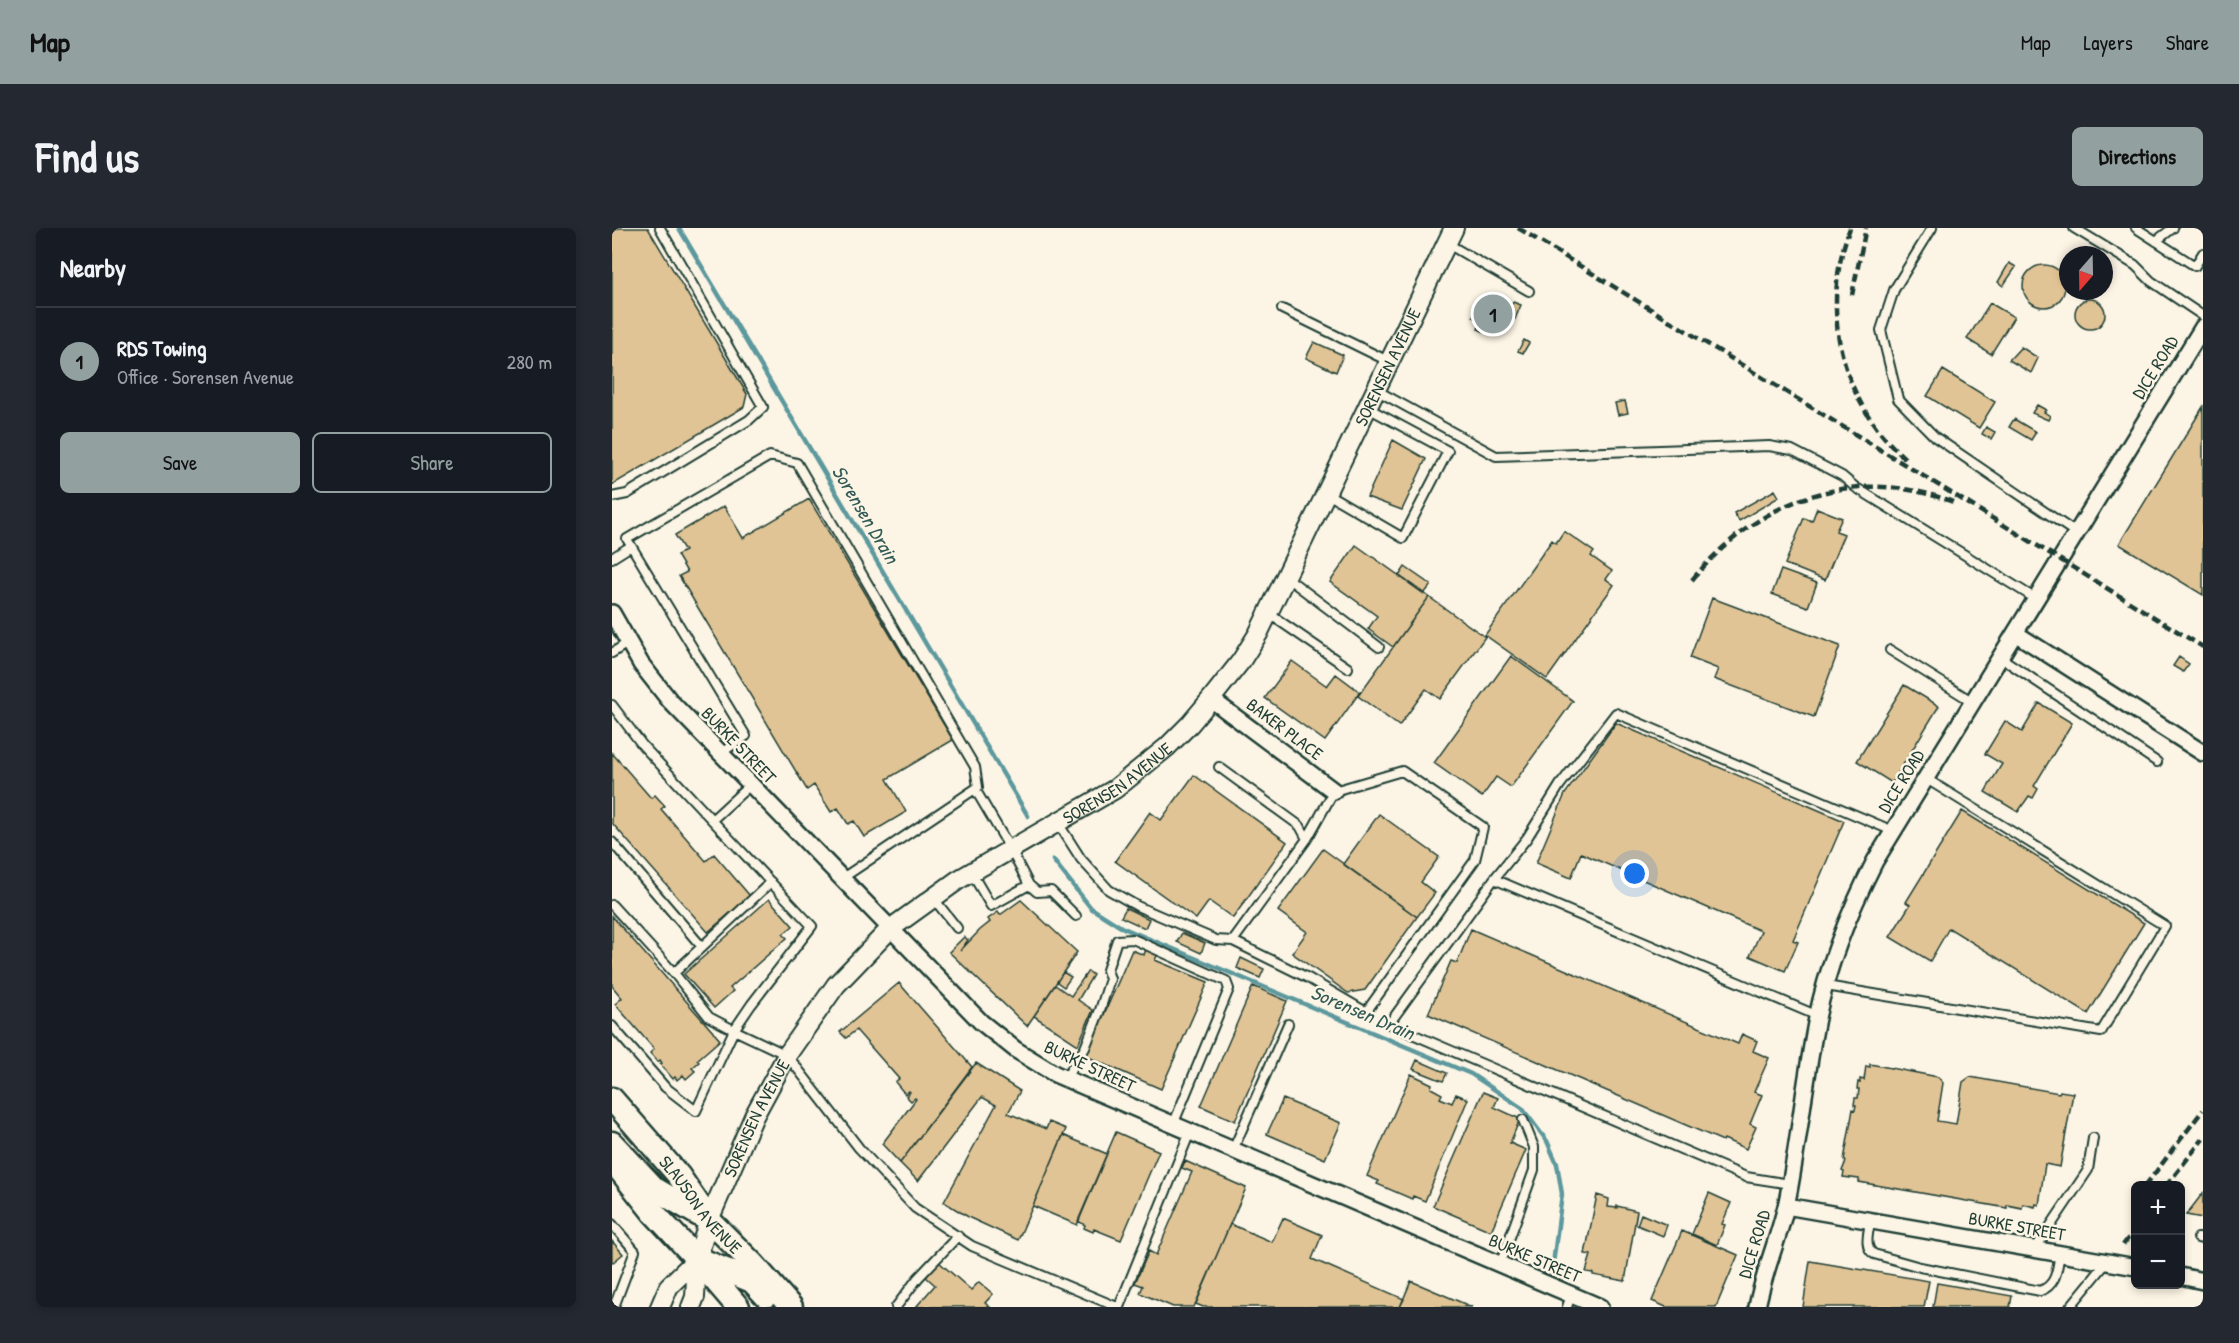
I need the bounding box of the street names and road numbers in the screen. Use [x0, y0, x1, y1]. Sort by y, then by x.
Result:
street label: SORENSEN AVENUE [1348, 303, 1426, 430]
street label: DICE ROAD [2126, 330, 2184, 403]
street label: BAKER PLACE [1242, 692, 1328, 766]
street label: BURKE STREET [696, 701, 782, 789]
street label: SORENSEN AVENUE [1058, 736, 1177, 829]
street label: DICE ROAD [1872, 744, 1930, 817]
street label: BURKE STREET [1040, 1034, 1140, 1098]
street label: SORENSEN AVENUE [717, 1054, 795, 1181]
street label: SLAUSON AVENUE [654, 1150, 748, 1259]
street label: BURKE STREET [1967, 1205, 2068, 1247]
street label: DICE ROAD [1732, 1206, 1776, 1281]
street label: BURKE STREET [1485, 1227, 1585, 1289]

